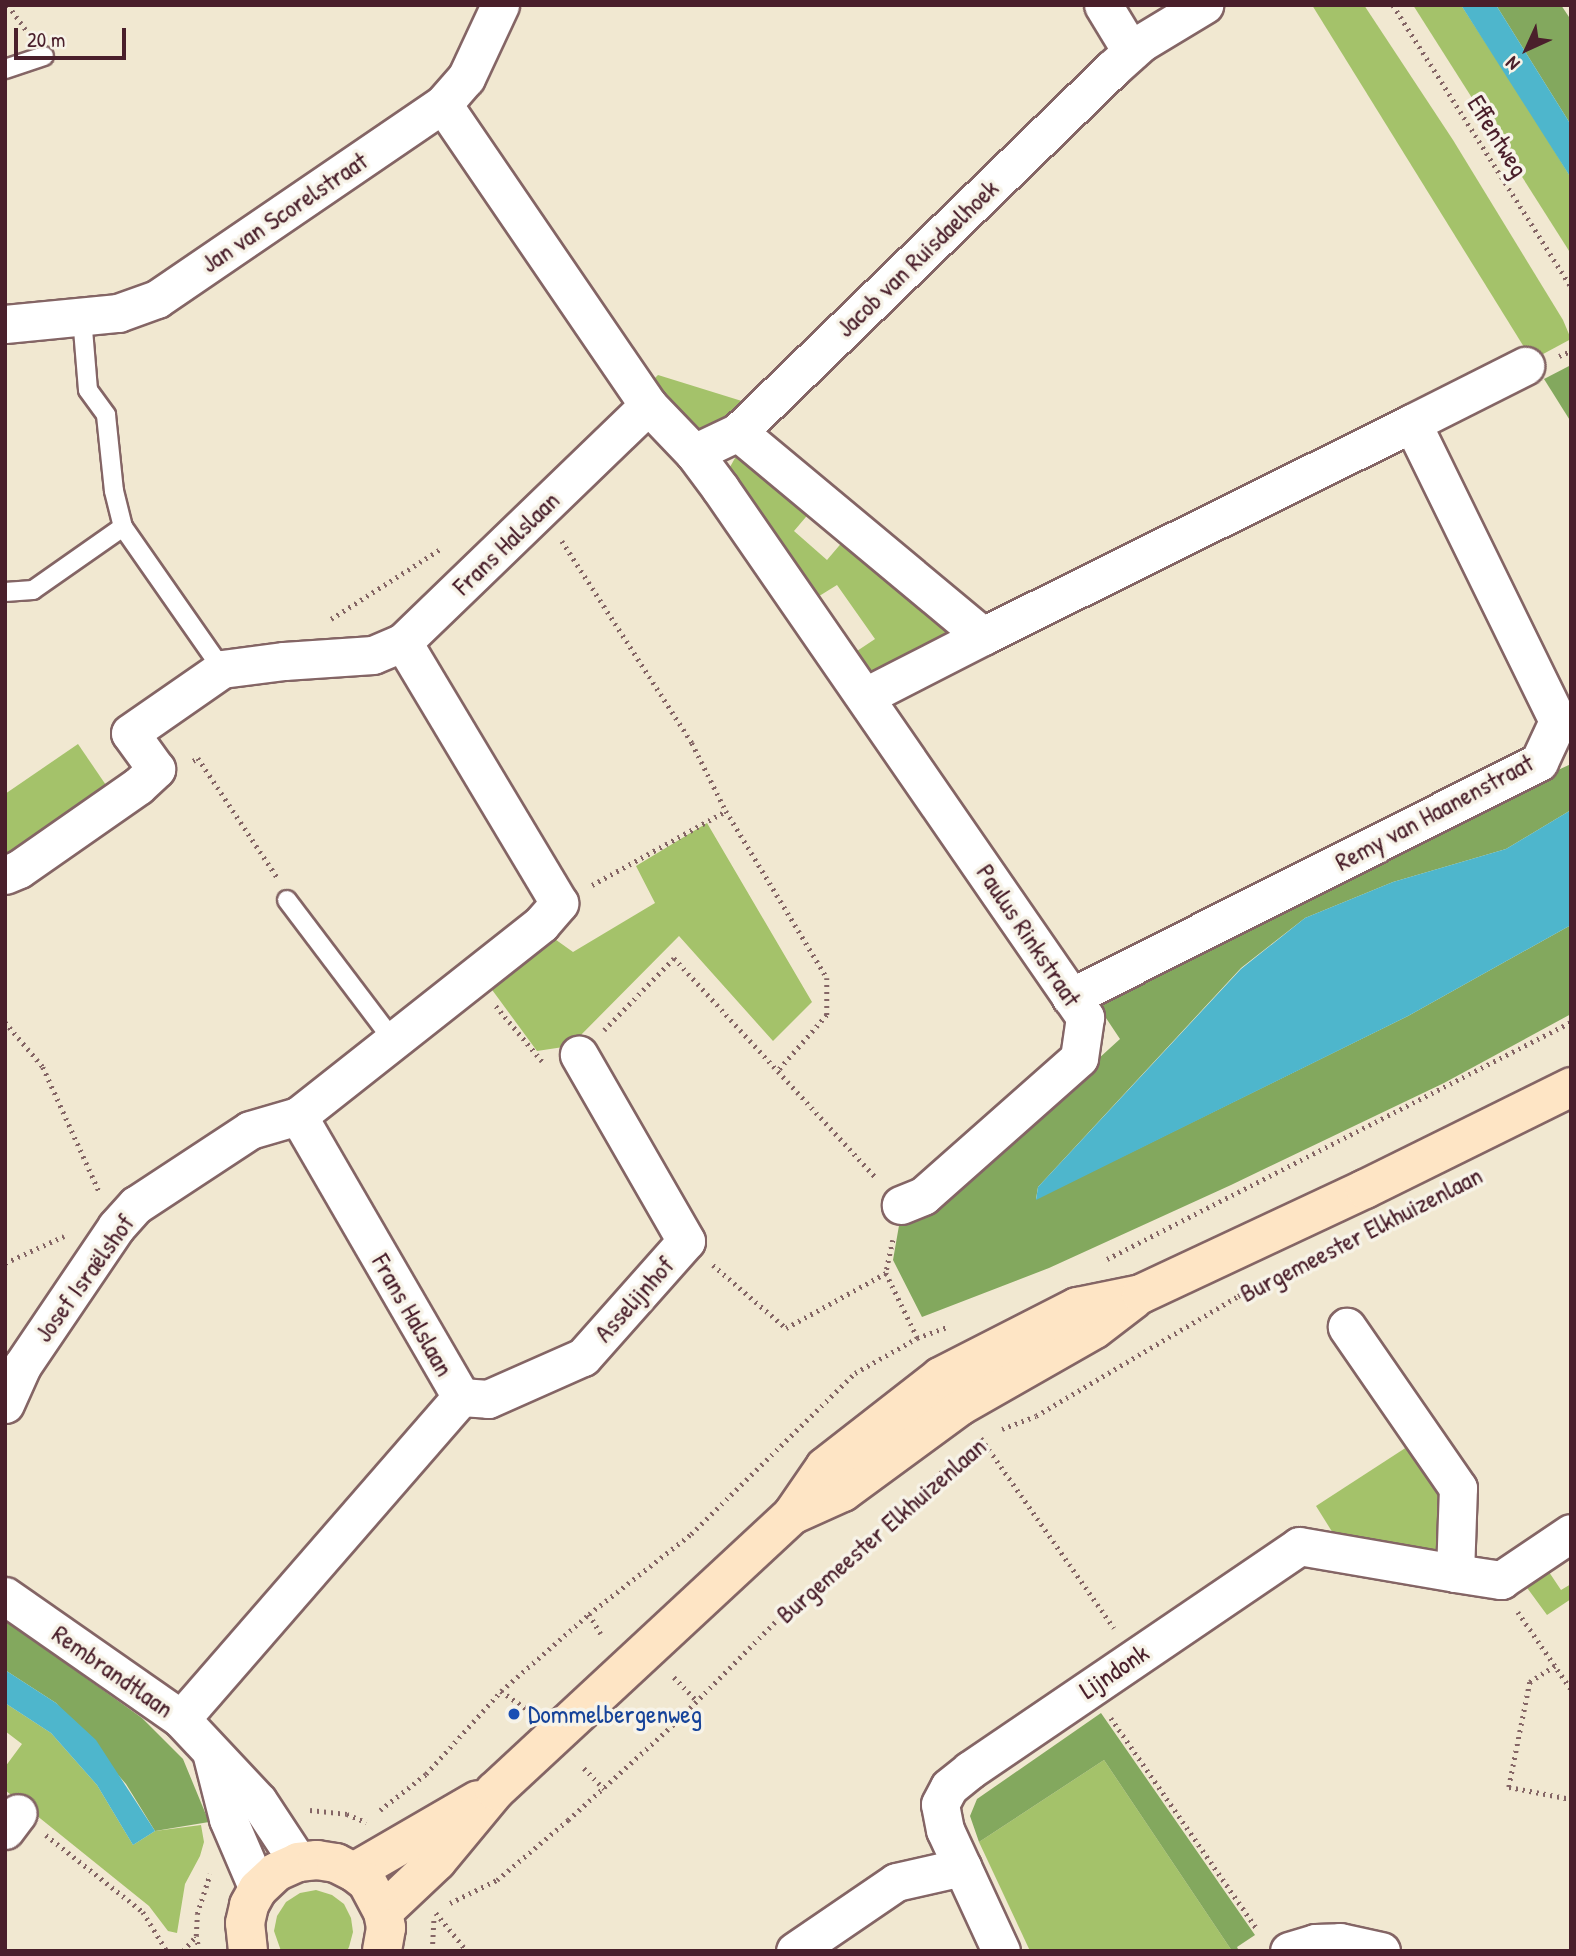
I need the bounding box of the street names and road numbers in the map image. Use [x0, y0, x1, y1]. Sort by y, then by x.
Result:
street label: Effentweg [1461, 90, 1535, 182]
street label: Jan van Scorelstraat [195, 145, 373, 279]
street label: Jacob van Ruisdaelhoek [829, 173, 1005, 343]
street label: Frans Halslaan [446, 485, 566, 601]
street label: Remy van Haanenstraat [1330, 747, 1538, 877]
street label: Paulus Rinkstraat [970, 858, 1088, 1012]
street label: Burgemeester Elkhuizenlaan [1235, 1159, 1487, 1309]
street label: Josef Israëlshof [27, 1208, 141, 1348]
street label: Frans Halslaan [365, 1248, 461, 1382]
street label: Asselijnhof [587, 1250, 681, 1348]
street label: Burgemeester Elkhuizenlaan [770, 1430, 992, 1630]
street label: Rembrandtlaan [46, 1618, 180, 1724]
street label: Lijndonk [1074, 1637, 1154, 1705]

